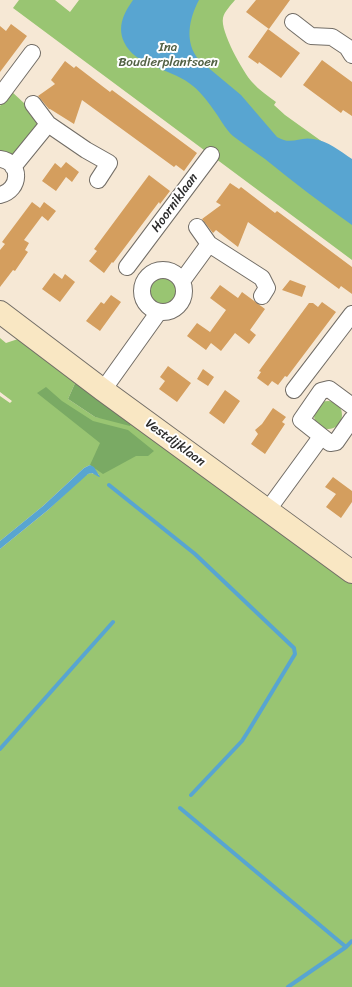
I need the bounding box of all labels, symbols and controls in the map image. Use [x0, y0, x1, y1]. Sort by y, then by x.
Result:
park label: Ina Boudierplantsoen [118, 40, 218, 71]
street label: Hoorniklaan [148, 171, 202, 235]
street label: Vestdijklaan [142, 416, 208, 470]

